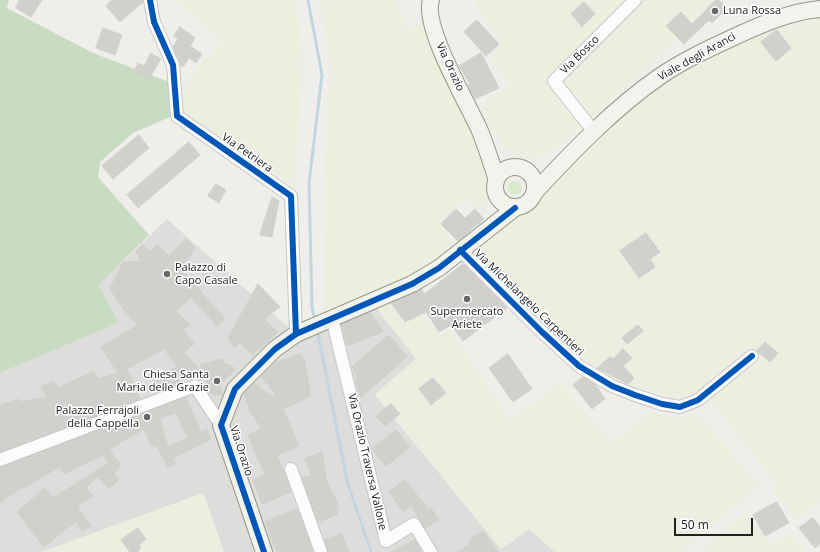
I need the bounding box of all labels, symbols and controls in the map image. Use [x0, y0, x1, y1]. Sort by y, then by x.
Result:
place label: Luna Rossa [723, 4, 781, 18]
marker: Luna Rossa [710, 6, 720, 16]
street label: Viale degli Aranci [656, 30, 738, 84]
street label: Via Bosco [558, 33, 602, 77]
street label: Via Orazio [433, 41, 467, 93]
street label: Via Petriera [219, 131, 275, 175]
street label: Via Michelangelo Carpentieri [472, 247, 586, 359]
place label: Palazzo di Capo Casale [175, 261, 238, 287]
marker: Palazzo di Capo Casale [162, 269, 172, 279]
marker: Supermercato Ariete [462, 294, 472, 304]
place label: Supermercato Ariete [431, 305, 503, 331]
place label: Chiesa Santa Maria delle Grazie [117, 368, 209, 394]
marker: Chiesa Santa Maria delle Grazie [212, 376, 222, 386]
street label: Via Orazio Traversa Vallone [345, 392, 389, 532]
place label: Palazzo Ferrajoli della Cappella [56, 404, 139, 430]
marker: Palazzo Ferrajoli della Cappella [142, 412, 152, 422]
street label: Via Orazio [227, 424, 255, 478]
scale bar [676, 510, 755, 536]
text: 50 m [681, 516, 709, 533]

